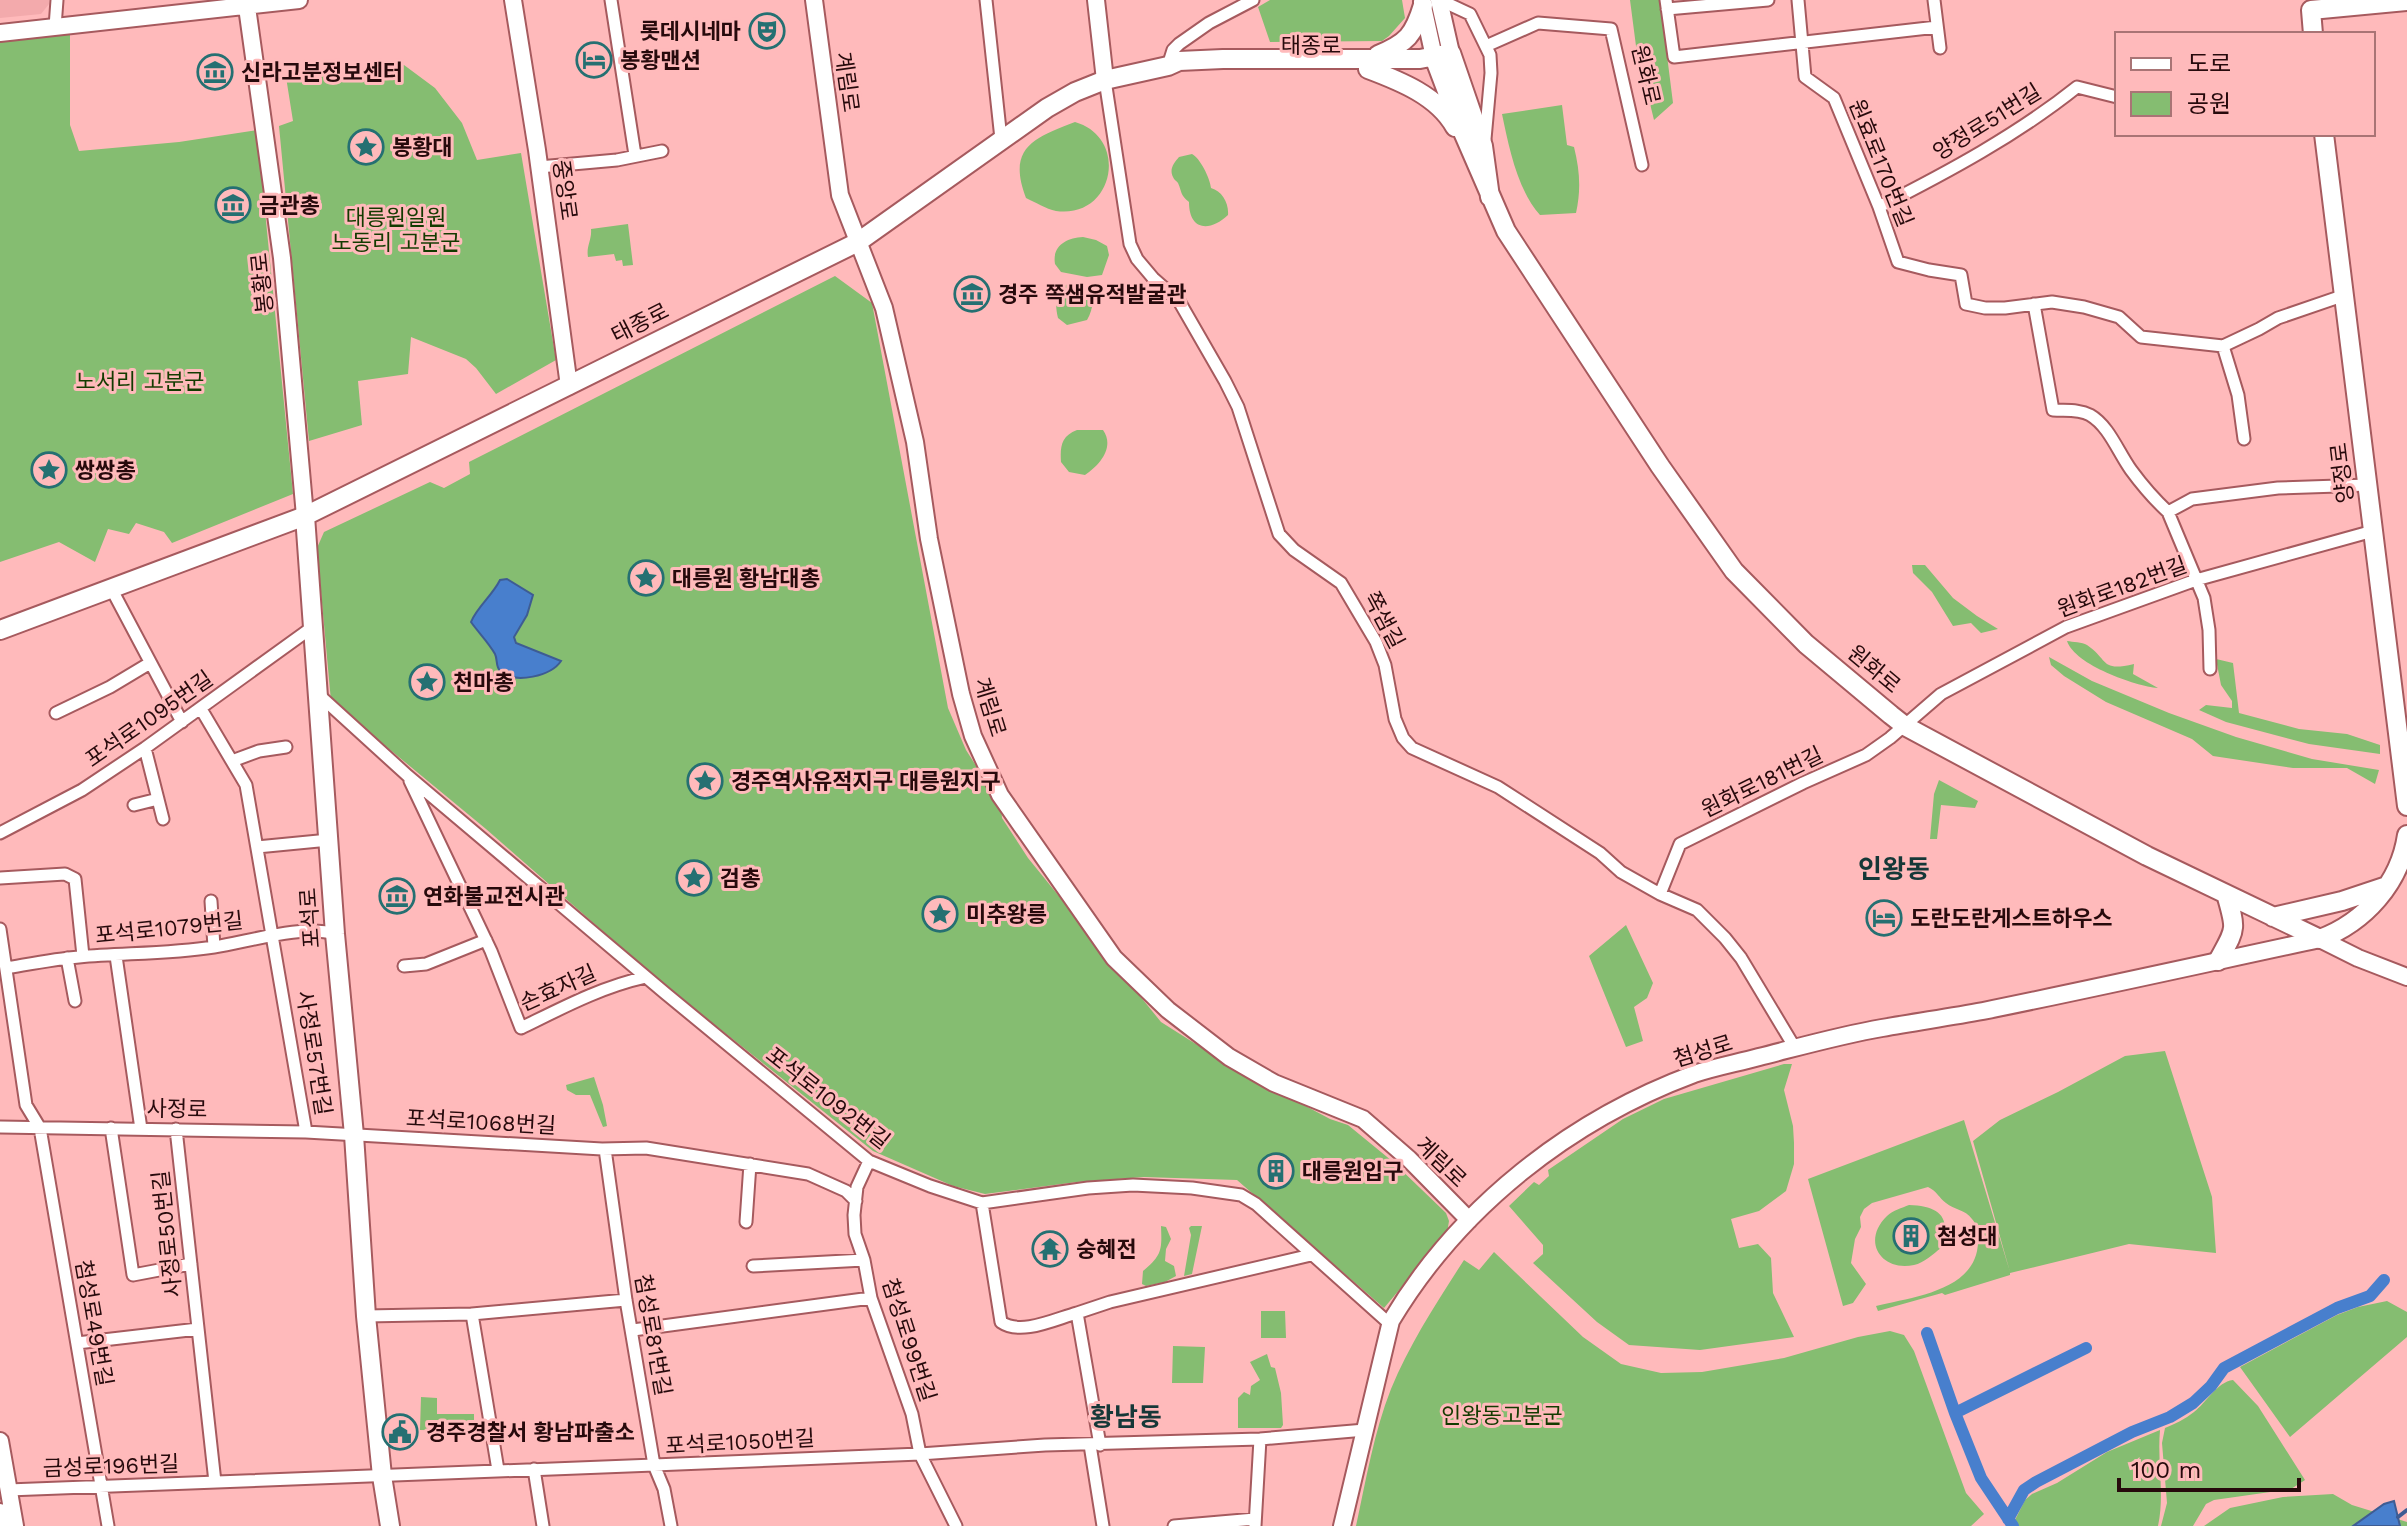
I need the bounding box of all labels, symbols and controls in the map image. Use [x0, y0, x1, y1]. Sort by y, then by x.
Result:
theatre icon: 롯데시네마 [748, 12, 786, 50]
place label: 롯데시네마 [640, 19, 741, 44]
legend [2115, 32, 2375, 136]
street label: 태종로 [1281, 33, 1341, 58]
hotel icon: 봉황맨션 [575, 41, 613, 79]
street label: 원화로 [1627, 43, 1665, 107]
place label: 봉황맨션 [620, 48, 701, 73]
street label: 계림로 [830, 50, 864, 114]
text: 도로 [2187, 50, 2231, 78]
museum icon: 신라고분정보센터 [196, 53, 234, 91]
place label: 신라고분정보센터 [241, 60, 403, 85]
street label: 양정로51번길 [1928, 79, 2046, 165]
text: 공원 [2187, 90, 2231, 118]
street label: 원효로170번길 [1844, 96, 1918, 230]
place icon: 봉황대 [347, 128, 385, 166]
place label: 봉황대 [392, 135, 453, 160]
street label: 중앙로 [548, 158, 582, 222]
museum icon: 금관총 [214, 186, 252, 224]
place label: 금관총 [259, 193, 320, 218]
park label: 대릉원일원 노동리 고분군 [332, 205, 460, 255]
street label: 봉황로 [246, 251, 278, 315]
museum icon: 경주 쪽샘유적발굴관 [953, 275, 991, 313]
place label: 경주 쪽샘유적발굴관 [998, 282, 1186, 307]
street label: 태종로 [607, 298, 673, 348]
park label: 노서리 고분군 [76, 369, 204, 394]
street label: 양정로 [2326, 441, 2358, 505]
place icon: 쌍쌍총 [30, 451, 68, 489]
place label: 쌍쌍총 [75, 458, 136, 483]
street label: 원화로182번길 [2054, 552, 2190, 622]
place icon: 대릉원 황남대총 [627, 559, 665, 597]
place label: 대릉원 황남대총 [672, 566, 820, 591]
street label: 쪽샘길 [1359, 587, 1409, 653]
street label: 원화로 [1843, 640, 1905, 698]
place icon: 천마총 [408, 663, 446, 701]
street label: 포석로1095번길 [80, 666, 218, 772]
place label: 천마총 [453, 670, 514, 695]
street label: 계림로 [969, 674, 1011, 740]
street label: 원화로181번길 [1697, 742, 1827, 822]
place icon: 경주역사유적지구 대릉원지구 [686, 762, 724, 800]
place label: 경주역사유적지구 대릉원지구 [731, 769, 1000, 794]
district label: 인왕동 [1858, 854, 1930, 884]
place icon: 검총 [675, 859, 713, 897]
place label: 검총 [720, 866, 760, 891]
museum icon: 연화불교전시관 [378, 877, 416, 915]
place label: 연화불교전시관 [423, 884, 565, 909]
street label: 포석로 [295, 887, 325, 949]
place icon: 미추왕릉 [921, 895, 959, 933]
hotel icon: 도란도란게스트하우스 [1865, 899, 1903, 937]
place label: 미추왕릉 [966, 902, 1047, 927]
place label: 도란도란게스트하우스 [1910, 906, 2112, 931]
street label: 포석로1079번길 [94, 908, 244, 948]
street label: 손효자길 [516, 960, 600, 1016]
street label: 사정로57번길 [292, 989, 336, 1117]
street label: 첨성로 [1670, 1030, 1736, 1072]
street label: 포석로1092번길 [761, 1042, 895, 1154]
street label: 사정로 [146, 1096, 208, 1122]
street label: 포석로1068번길 [405, 1106, 557, 1138]
street label: 계림로 [1410, 1132, 1472, 1192]
building icon: 대릉원입구 [1257, 1152, 1295, 1190]
place label: 대릉원입구 [1302, 1159, 1403, 1184]
street label: 사정로50번길 [148, 1169, 186, 1299]
building icon: 첨성대 [1892, 1217, 1930, 1255]
place label: 첨성대 [1937, 1224, 1998, 1249]
temple icon: 숭혜전 [1031, 1230, 1069, 1268]
place label: 숭혜전 [1076, 1237, 1137, 1262]
street label: 첨성로49번길 [71, 1258, 117, 1388]
street label: 첨성로81번길 [630, 1272, 676, 1398]
street label: 첨성로99번길 [877, 1275, 941, 1405]
district label: 황남동 [1090, 1402, 1162, 1432]
park label: 인왕동고분군 [1441, 1403, 1563, 1428]
public building icon: 경주경찰서 황남파출소 [381, 1413, 419, 1451]
place label: 경주경찰서 황남파출소 [426, 1420, 635, 1445]
street label: 포석로1050번길 [664, 1426, 816, 1458]
scale bar [2119, 1442, 2299, 1492]
street label: 금성로196번길 [42, 1451, 180, 1481]
text: 100 m [2131, 1456, 2201, 1484]

